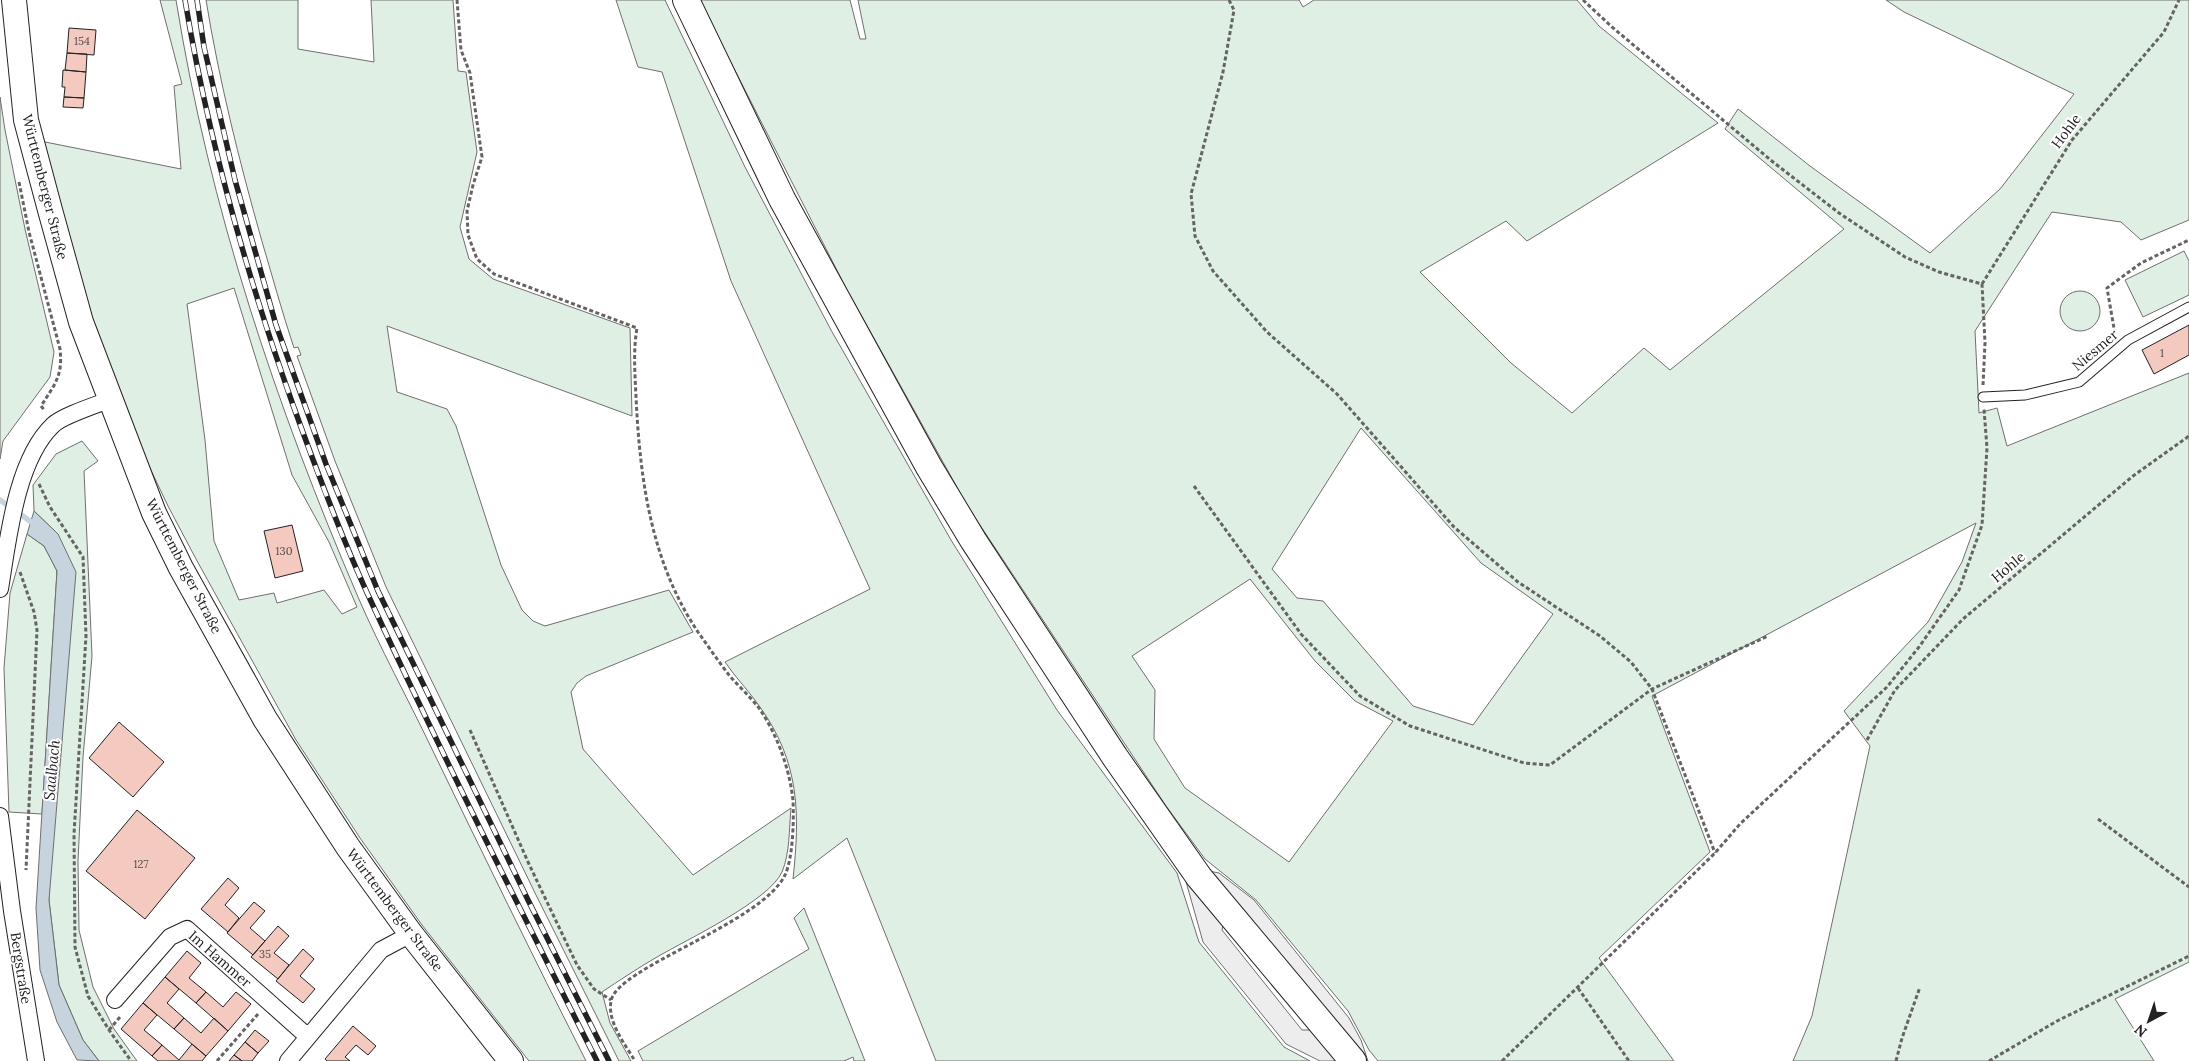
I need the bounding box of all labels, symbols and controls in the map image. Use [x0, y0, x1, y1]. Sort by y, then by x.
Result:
house number: 154 [74, 34, 90, 48]
street label: Hohle [2047, 110, 2085, 152]
street label: Württemberger Straße [18, 112, 72, 262]
street label: Niesmer [2068, 325, 2122, 375]
house number: 1 [2160, 346, 2164, 360]
street label: Württemberger Straße [142, 495, 226, 637]
house number: 130 [276, 544, 293, 558]
street label: Hohle [1987, 547, 2029, 586]
water label: Saalbach [39, 738, 64, 801]
street label: Württemberger Straße [343, 845, 447, 975]
house number: 127 [134, 857, 148, 871]
street label: Im Hammer [185, 927, 255, 991]
street label: Bergstraße [6, 931, 36, 1005]
house number: 35 [259, 947, 271, 961]
north arrow [2124, 996, 2174, 1046]
text: N [2131, 1020, 2151, 1041]

